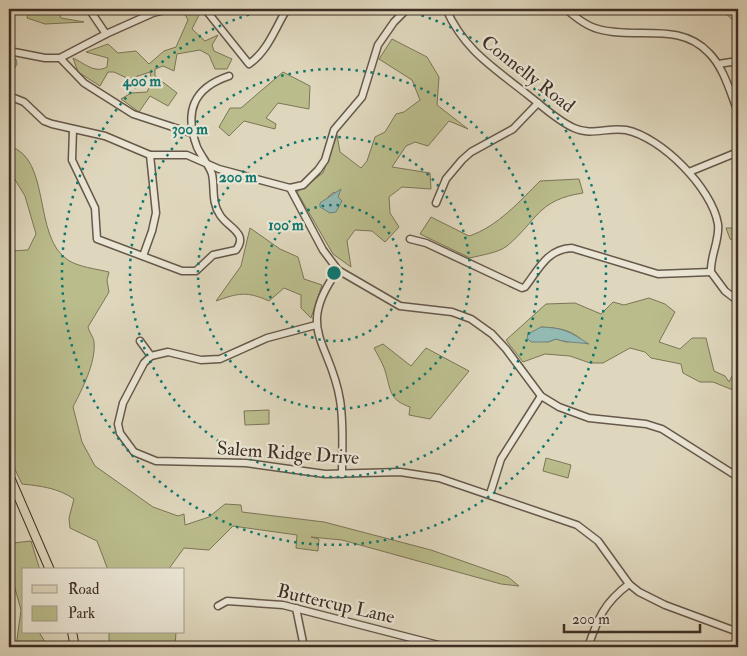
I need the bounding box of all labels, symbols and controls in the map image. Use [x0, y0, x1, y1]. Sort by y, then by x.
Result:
street label: Connelly Road [476, 30, 580, 118]
text: 400 m [122, 72, 161, 91]
text: 300 m [172, 120, 208, 139]
text: 200 m [219, 168, 257, 187]
text: 100 m [268, 216, 304, 235]
centre of rings [325, 264, 343, 282]
street label: Salem Ridge Drive [216, 436, 360, 470]
legend [22, 568, 185, 634]
street label: Buttercup Lane [275, 579, 397, 630]
text: Road [68, 580, 100, 599]
scale bar [564, 601, 701, 633]
text: Park [68, 604, 95, 623]
text: 200 m [572, 610, 610, 629]

